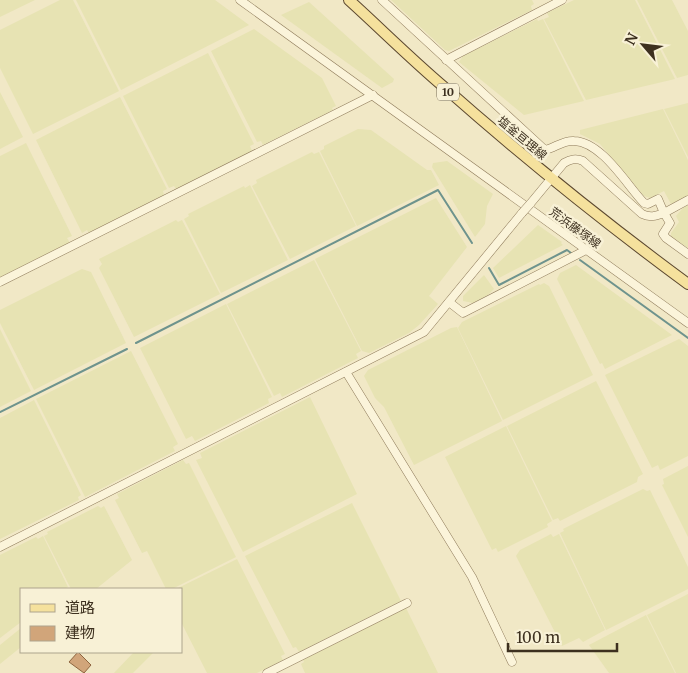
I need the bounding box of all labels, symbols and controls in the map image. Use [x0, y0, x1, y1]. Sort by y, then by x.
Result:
north arrow [618, 20, 668, 70]
text: N [621, 30, 642, 48]
road number: 10 [437, 84, 459, 100]
street label: 塩釜亘理線 [495, 113, 550, 163]
street label: 荒浜藤塚線 [547, 204, 604, 251]
legend [20, 588, 182, 653]
text: 道路 [65, 598, 95, 617]
scale bar [508, 620, 617, 652]
text: 建物 [65, 623, 95, 642]
text: 100 m [516, 628, 560, 647]

